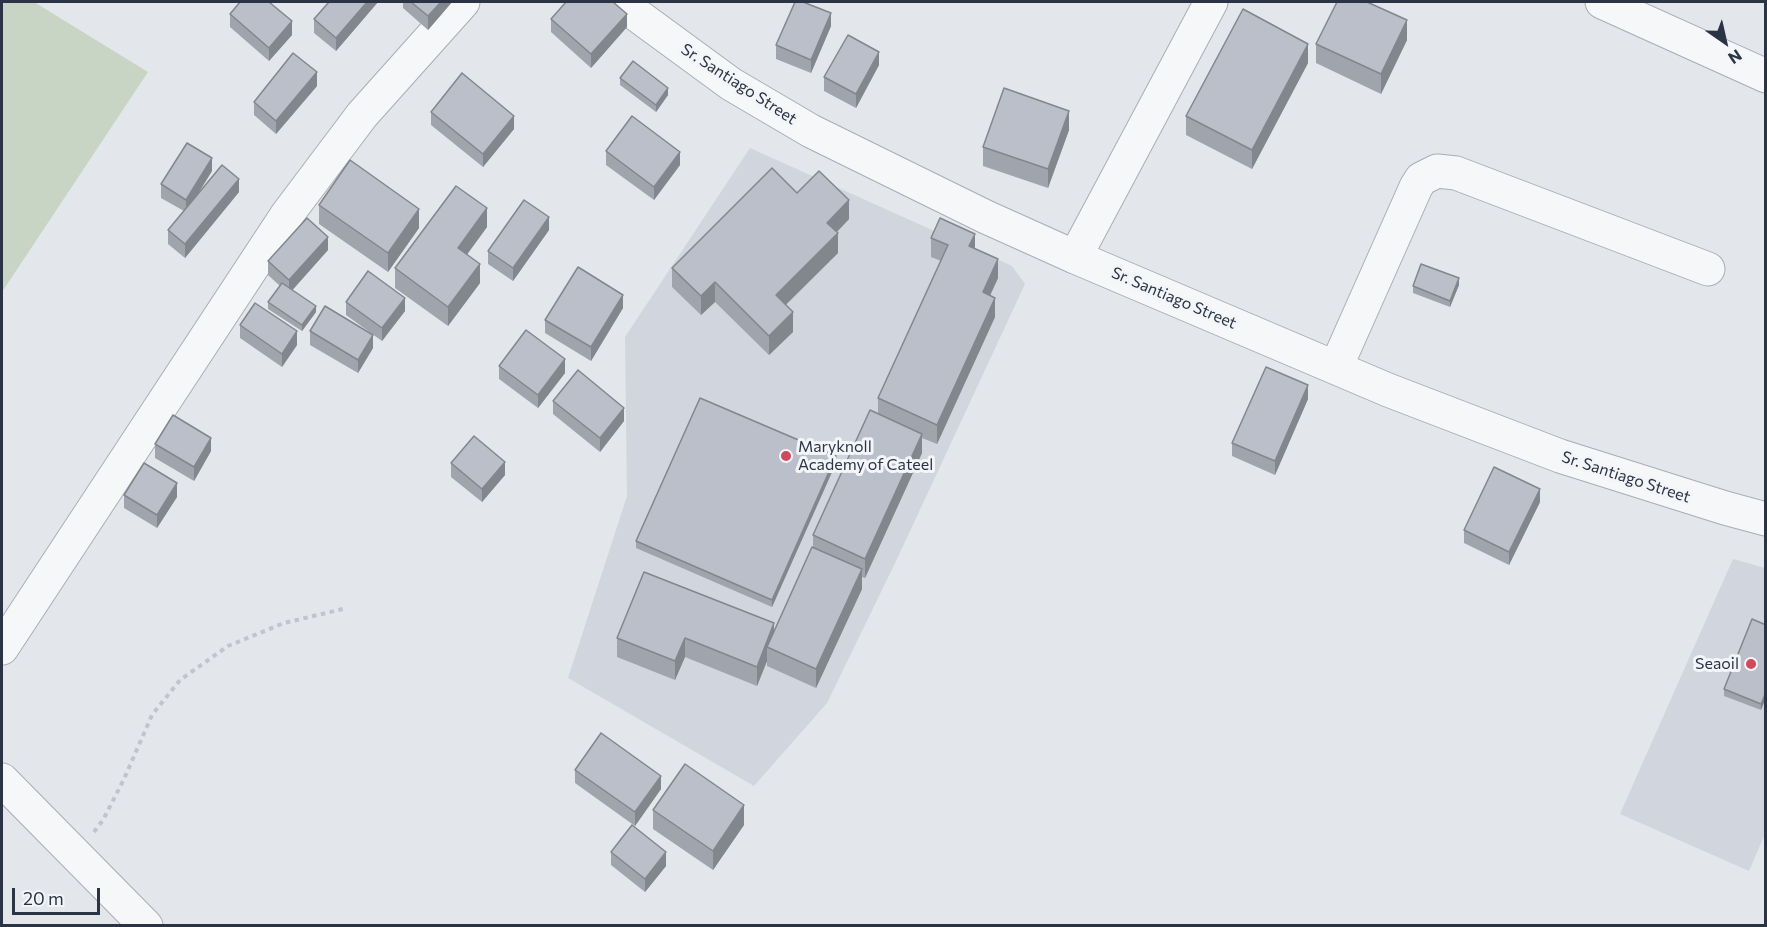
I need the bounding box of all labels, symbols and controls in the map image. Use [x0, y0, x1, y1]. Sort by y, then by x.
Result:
north arrow [1695, 12, 1755, 72]
street label: Sr. Santiago Street [678, 39, 800, 129]
text: N [1725, 46, 1746, 69]
street label: Sr. Santiago Street [1109, 263, 1239, 333]
place label: Maryknoll Academy of Cateel [798, 437, 933, 475]
street label: Sr. Santiago Street [1559, 447, 1693, 507]
marker: Maryknoll Academy of Cateel [779, 449, 793, 463]
place label: Seaoil [1695, 654, 1739, 674]
marker: Seaoil [1744, 657, 1758, 671]
scale bar [15, 876, 104, 914]
text: 20 m [23, 887, 64, 909]

